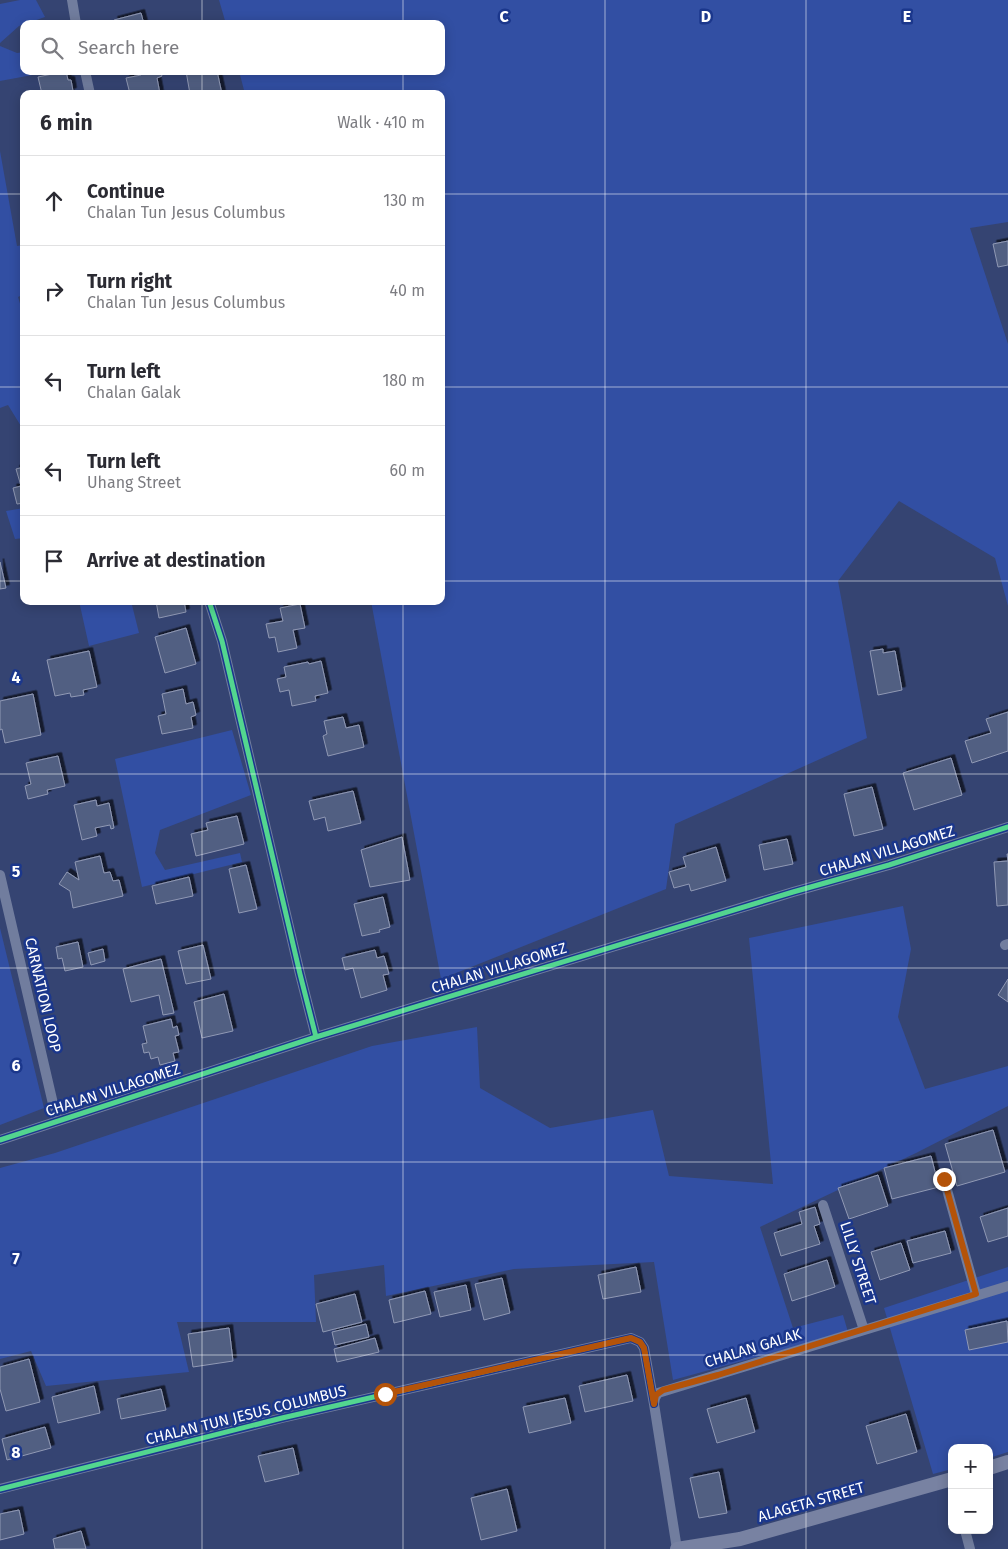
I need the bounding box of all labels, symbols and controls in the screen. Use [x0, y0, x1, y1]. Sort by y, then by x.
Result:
text: C [499, 7, 509, 26]
text: D [701, 7, 711, 26]
text: E [903, 7, 911, 26]
search box [20, 20, 445, 75]
icon: search [38, 34, 66, 62]
text: Search here [78, 36, 179, 59]
text: 6 min [40, 110, 93, 136]
text: Walk · 410 m [337, 113, 425, 132]
text: Continue [87, 180, 165, 203]
icon: ahead [40, 187, 68, 215]
text: 130 m [383, 191, 425, 210]
text: Chalan Tun Jesus Columbus [87, 203, 285, 222]
text: Turn right [87, 270, 172, 293]
icon: right [40, 277, 68, 305]
text: 40 m [390, 281, 425, 300]
text: Chalan Tun Jesus Columbus [87, 293, 285, 312]
text: Turn left [87, 360, 161, 383]
icon: left [40, 367, 68, 395]
text: 180 m [382, 371, 425, 390]
text: Chalan Galak [87, 383, 181, 402]
text: Turn left [87, 450, 161, 473]
icon: left [40, 457, 68, 485]
text: 60 m [390, 461, 425, 480]
text: Uhang Street [87, 473, 181, 492]
icon: arrive [40, 547, 68, 575]
text: Arrive at destination [87, 549, 266, 572]
text: 4 [11, 668, 21, 687]
street label: CHALAN VILLAGOMEZ [817, 822, 957, 880]
text: 5 [12, 862, 21, 881]
street label: CARNATION LOOP [21, 936, 65, 1054]
street label: CHALAN VILLAGOMEZ [429, 939, 569, 997]
text: 6 [11, 1056, 21, 1075]
street label: CHALAN VILLAGOMEZ [43, 1060, 183, 1120]
route end [933, 1168, 956, 1191]
street label: LILLY STREET [836, 1219, 880, 1307]
text: 7 [12, 1249, 20, 1268]
street label: CHALAN GALAK [702, 1325, 804, 1371]
street label: CHALAN TUN JESUS COLUMBUS [144, 1381, 348, 1449]
route start [374, 1383, 397, 1406]
text: 8 [11, 1443, 21, 1462]
map controls [948, 1444, 993, 1534]
button: + [948, 1444, 993, 1489]
street label: ALAGETA STREET [756, 1478, 867, 1526]
button: − [948, 1489, 993, 1534]

